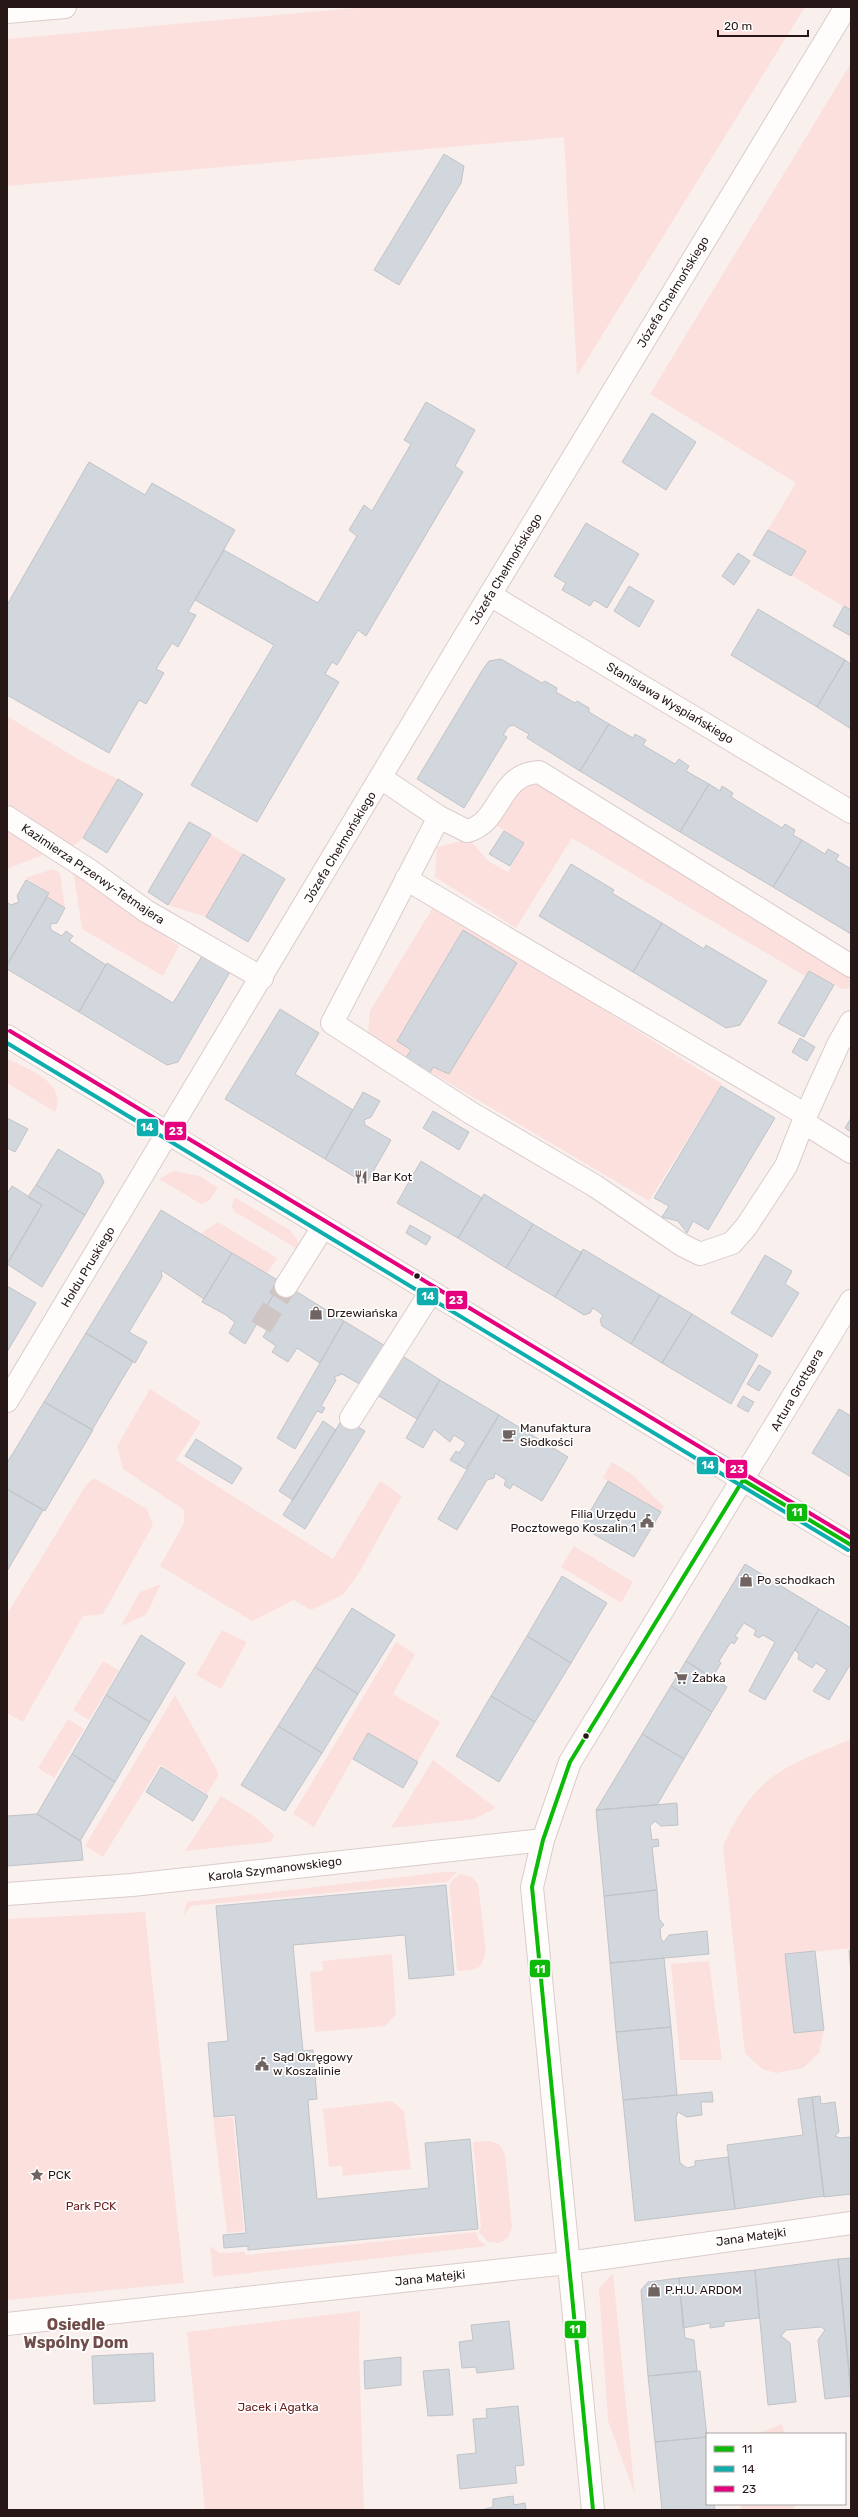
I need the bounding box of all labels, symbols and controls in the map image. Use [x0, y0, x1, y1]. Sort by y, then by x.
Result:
scale bar [718, 12, 808, 38]
text: 20 m [724, 19, 752, 33]
street label: Józefa Chełmońskiego [634, 234, 712, 350]
street label: Józefa Chełmońskiego [467, 511, 545, 627]
street label: Stanisława Wyspiańskiego [604, 659, 736, 747]
street label: Józefa Chełmońskiego [301, 789, 379, 905]
street label: Kazimierza Przerwy-Tetmajera [19, 821, 167, 927]
line badge: 14 [136, 1118, 159, 1137]
text: 14 [141, 1121, 154, 1134]
line badge: 23 [164, 1121, 187, 1141]
text: 23 [169, 1125, 183, 1138]
restaurant icon: Bar Kot [353, 1169, 369, 1185]
place label: Bar Kot [372, 1170, 413, 1184]
street label: Hołdu Pruskiego [58, 1224, 118, 1310]
unlabelled marker [412, 1271, 422, 1281]
line badge: 14 [416, 1287, 439, 1306]
text: 14 [422, 1290, 435, 1303]
line badge: 23 [445, 1290, 468, 1310]
text: 23 [449, 1294, 463, 1307]
shop icon: Drzewiańska [308, 1305, 324, 1321]
place label: Drzewiańska [327, 1306, 398, 1320]
street label: Artura Grottgera [768, 1347, 826, 1433]
place label: Manufaktura Słodkości [520, 1421, 591, 1449]
cafe icon: Manufaktura Słodkości [501, 1427, 517, 1443]
line badge: 14 [696, 1456, 719, 1475]
text: 14 [702, 1459, 715, 1472]
line badge: 23 [725, 1459, 748, 1479]
text: 23 [730, 1463, 744, 1476]
line badge: 11 [786, 1503, 808, 1522]
text: 11 [792, 1506, 802, 1519]
place label: Filia Urzędu Pocztowego Koszalin 1 [510, 1507, 636, 1535]
public building icon: Filia Urzędu Pocztowego Koszalin 1 [639, 1513, 655, 1529]
shop icon: Po schodkach [738, 1572, 754, 1588]
place label: Po schodkach [757, 1573, 835, 1587]
supermarket icon: Żabka [673, 1670, 689, 1686]
place label: Żabka [692, 1671, 726, 1685]
unlabelled marker [581, 1731, 591, 1741]
street label: Karola Szymanowskiego [207, 1854, 343, 1884]
line badge: 11 [529, 1959, 551, 1978]
text: 11 [535, 1963, 545, 1976]
place label: Sąd Okręgowy w Koszalinie [273, 2050, 353, 2078]
public building icon: Sąd Okręgowy w Koszalinie [254, 2056, 270, 2072]
place icon: PCK [29, 2167, 45, 2183]
place label: PCK [48, 2168, 72, 2182]
park label: Park PCK [66, 2199, 117, 2213]
street label: Jana Matejki [715, 2225, 787, 2249]
street label: Jana Matejki [394, 2267, 466, 2289]
shop icon: P.H.U. ARDOM [646, 2282, 662, 2298]
place label: P.H.U. ARDOM [665, 2283, 742, 2297]
district label: Osiedle Wspólny Dom [24, 2315, 128, 2352]
line badge: 11 [564, 2320, 587, 2339]
text: 11 [570, 2323, 580, 2336]
park label: Jacek i Agatka [237, 2400, 319, 2414]
legend [706, 2433, 846, 2505]
text: 11 [742, 2442, 752, 2456]
text: 14 [742, 2462, 755, 2476]
text: 23 [742, 2482, 756, 2496]

